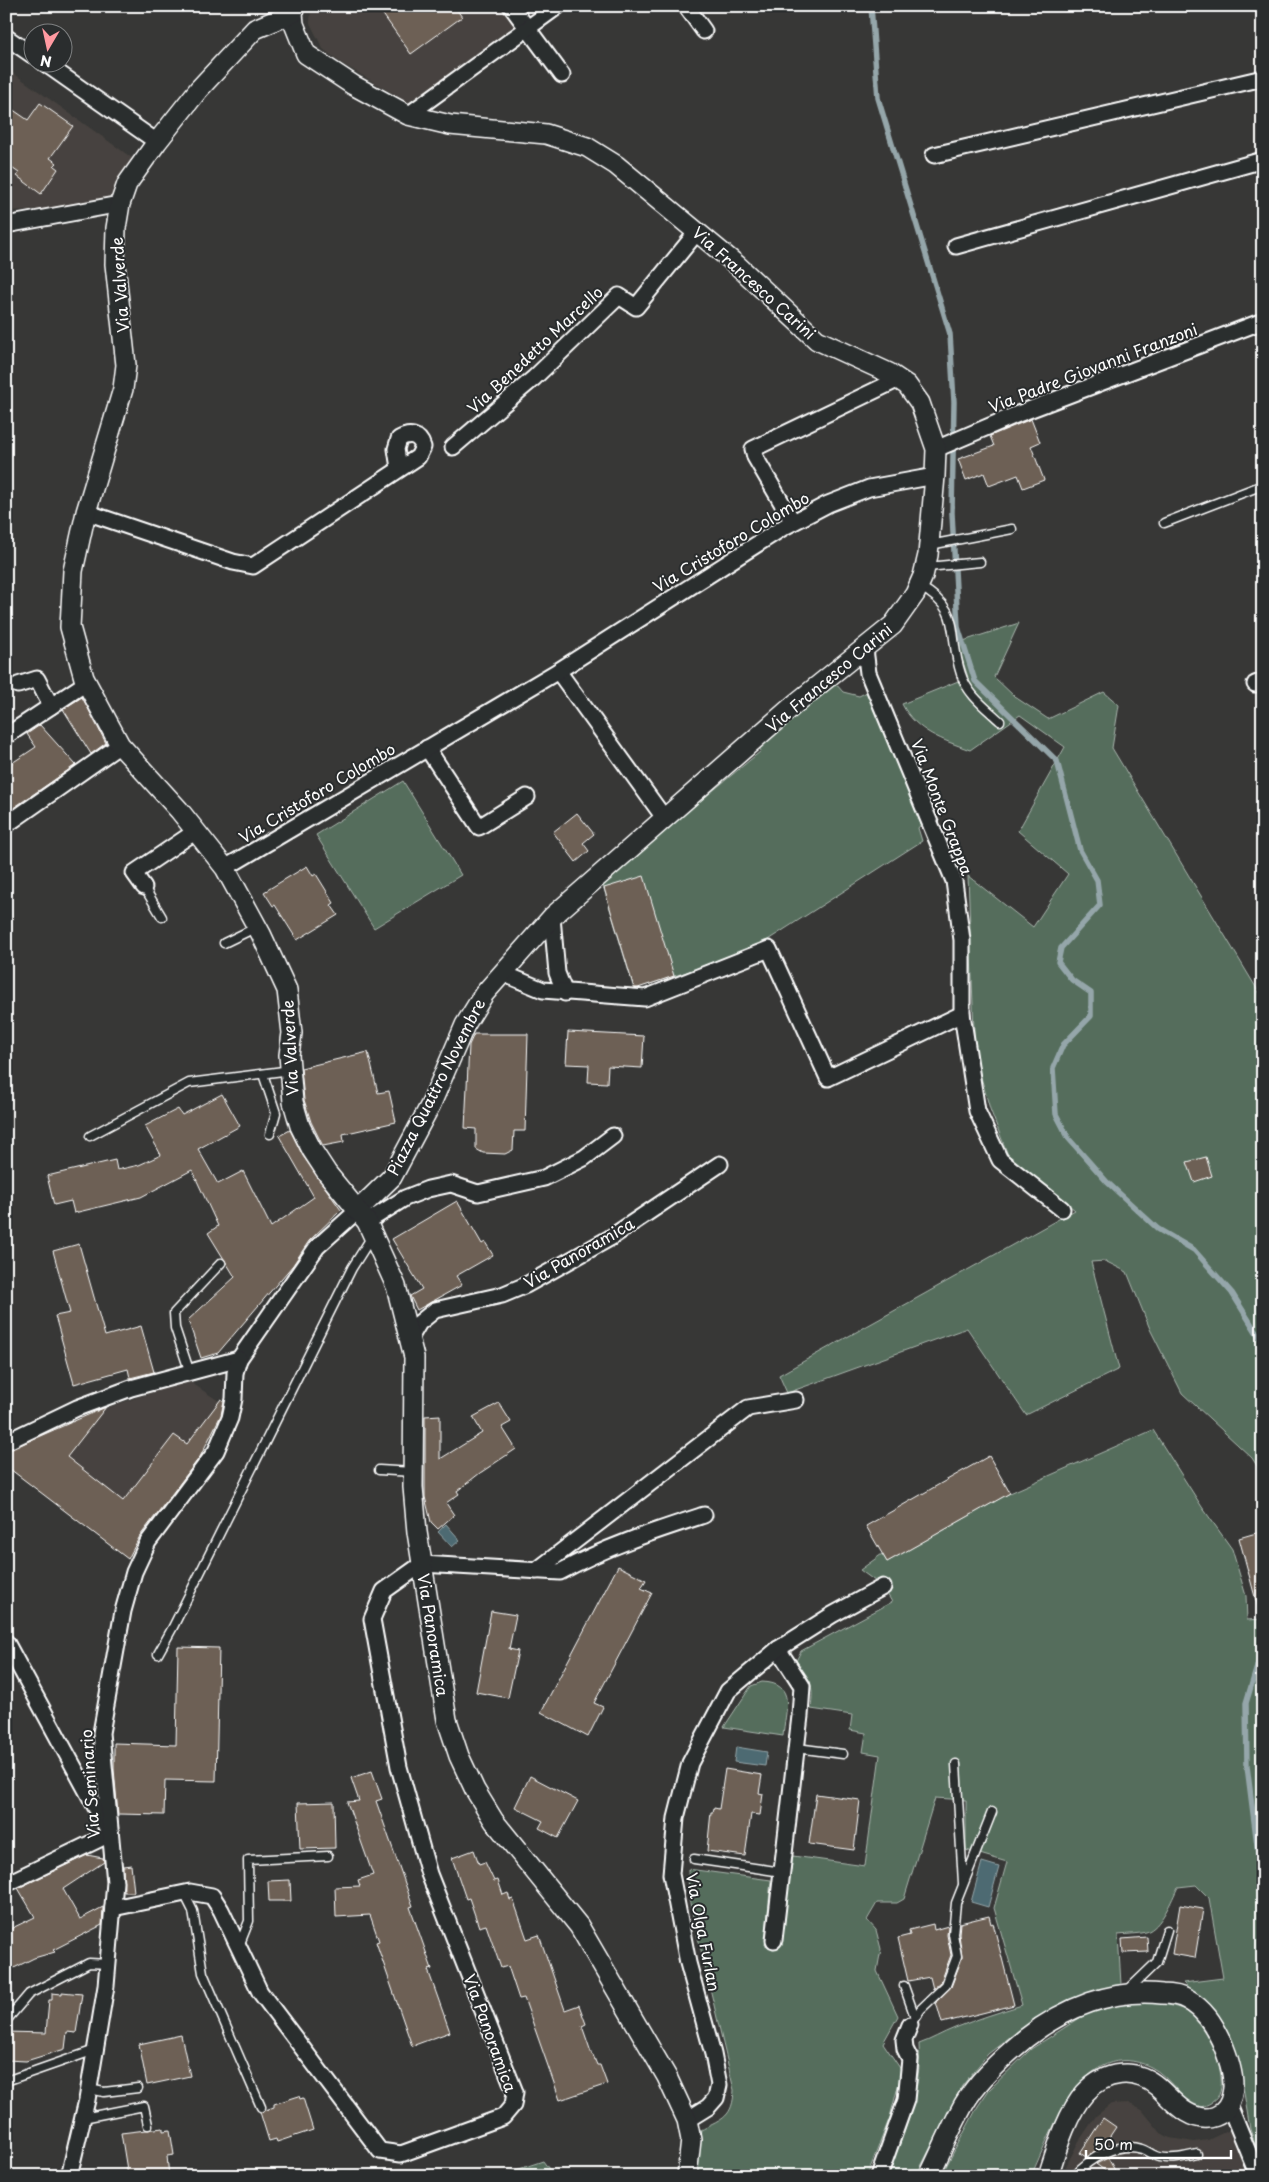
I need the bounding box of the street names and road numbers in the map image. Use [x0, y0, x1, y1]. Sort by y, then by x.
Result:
street label: Via Francesco Carini [687, 220, 822, 344]
street label: Via Valverde [104, 236, 134, 334]
street label: Via Benedetto Marcello [461, 280, 608, 419]
street label: Via Padre Giovanni Franzoni [985, 316, 1201, 418]
street label: Via Cristoforo Colombo [648, 485, 813, 598]
street label: Via Francesco Carini [760, 617, 897, 738]
street label: Via Monte Grappa [906, 735, 980, 879]
street label: Via Cristoforo Colombo [234, 736, 399, 849]
street label: Piazza Quattro Novembre [380, 994, 490, 1179]
street label: Via Valverde [275, 1000, 303, 1097]
street label: Via Panoramica [519, 1211, 638, 1294]
street label: Via Panoramica [412, 1572, 456, 1698]
street label: Via Seminario [73, 1728, 105, 1840]
street label: Via Olga Furlan [681, 1870, 727, 1993]
street label: Via Panoramica [458, 1970, 523, 2095]

